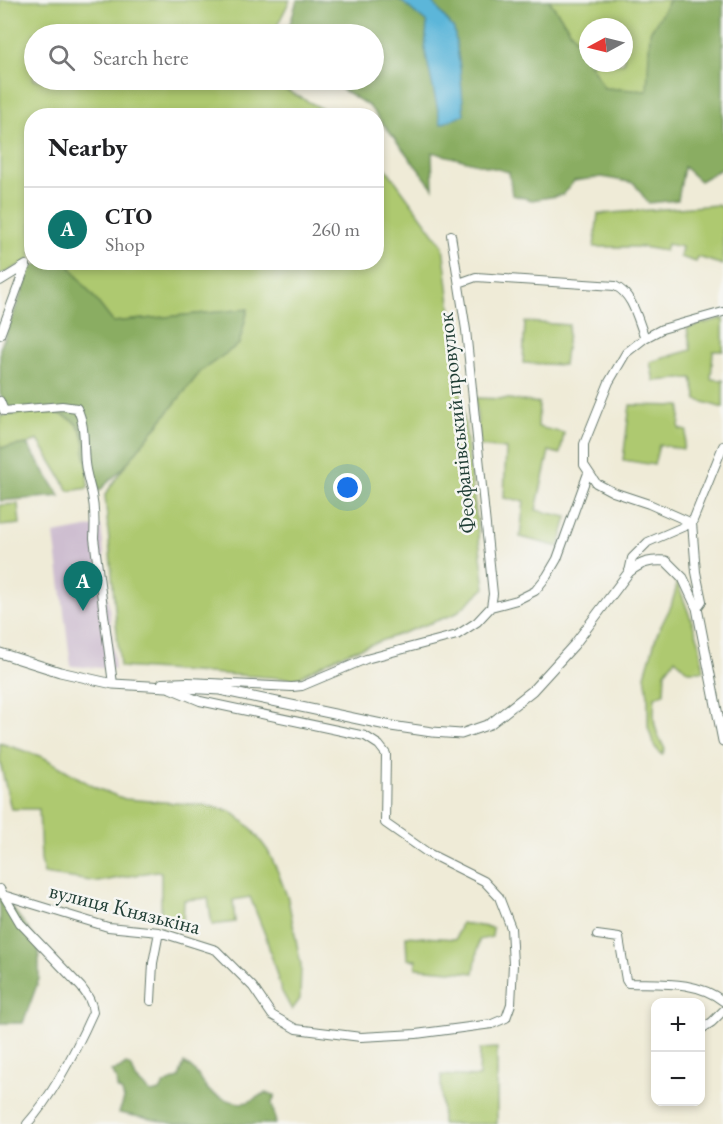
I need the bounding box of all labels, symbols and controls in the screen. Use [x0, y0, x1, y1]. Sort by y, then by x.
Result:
north arrow [579, 18, 633, 72]
search box [24, 24, 384, 90]
icon: search [45, 41, 78, 74]
text: Search here [93, 43, 188, 72]
text: Nearby [48, 130, 128, 164]
text: СТО [105, 202, 152, 231]
text: A [60, 216, 75, 242]
text: 260 m [312, 216, 360, 242]
text: Shop [105, 231, 145, 257]
street label: Феофанівський провулок [430, 310, 483, 535]
your location [333, 473, 362, 502]
pin: A [64, 562, 103, 611]
street label: вулиця Князькіна [46, 876, 204, 941]
map controls [651, 998, 705, 1106]
button: + [651, 998, 705, 1052]
button: − [651, 1052, 705, 1106]

